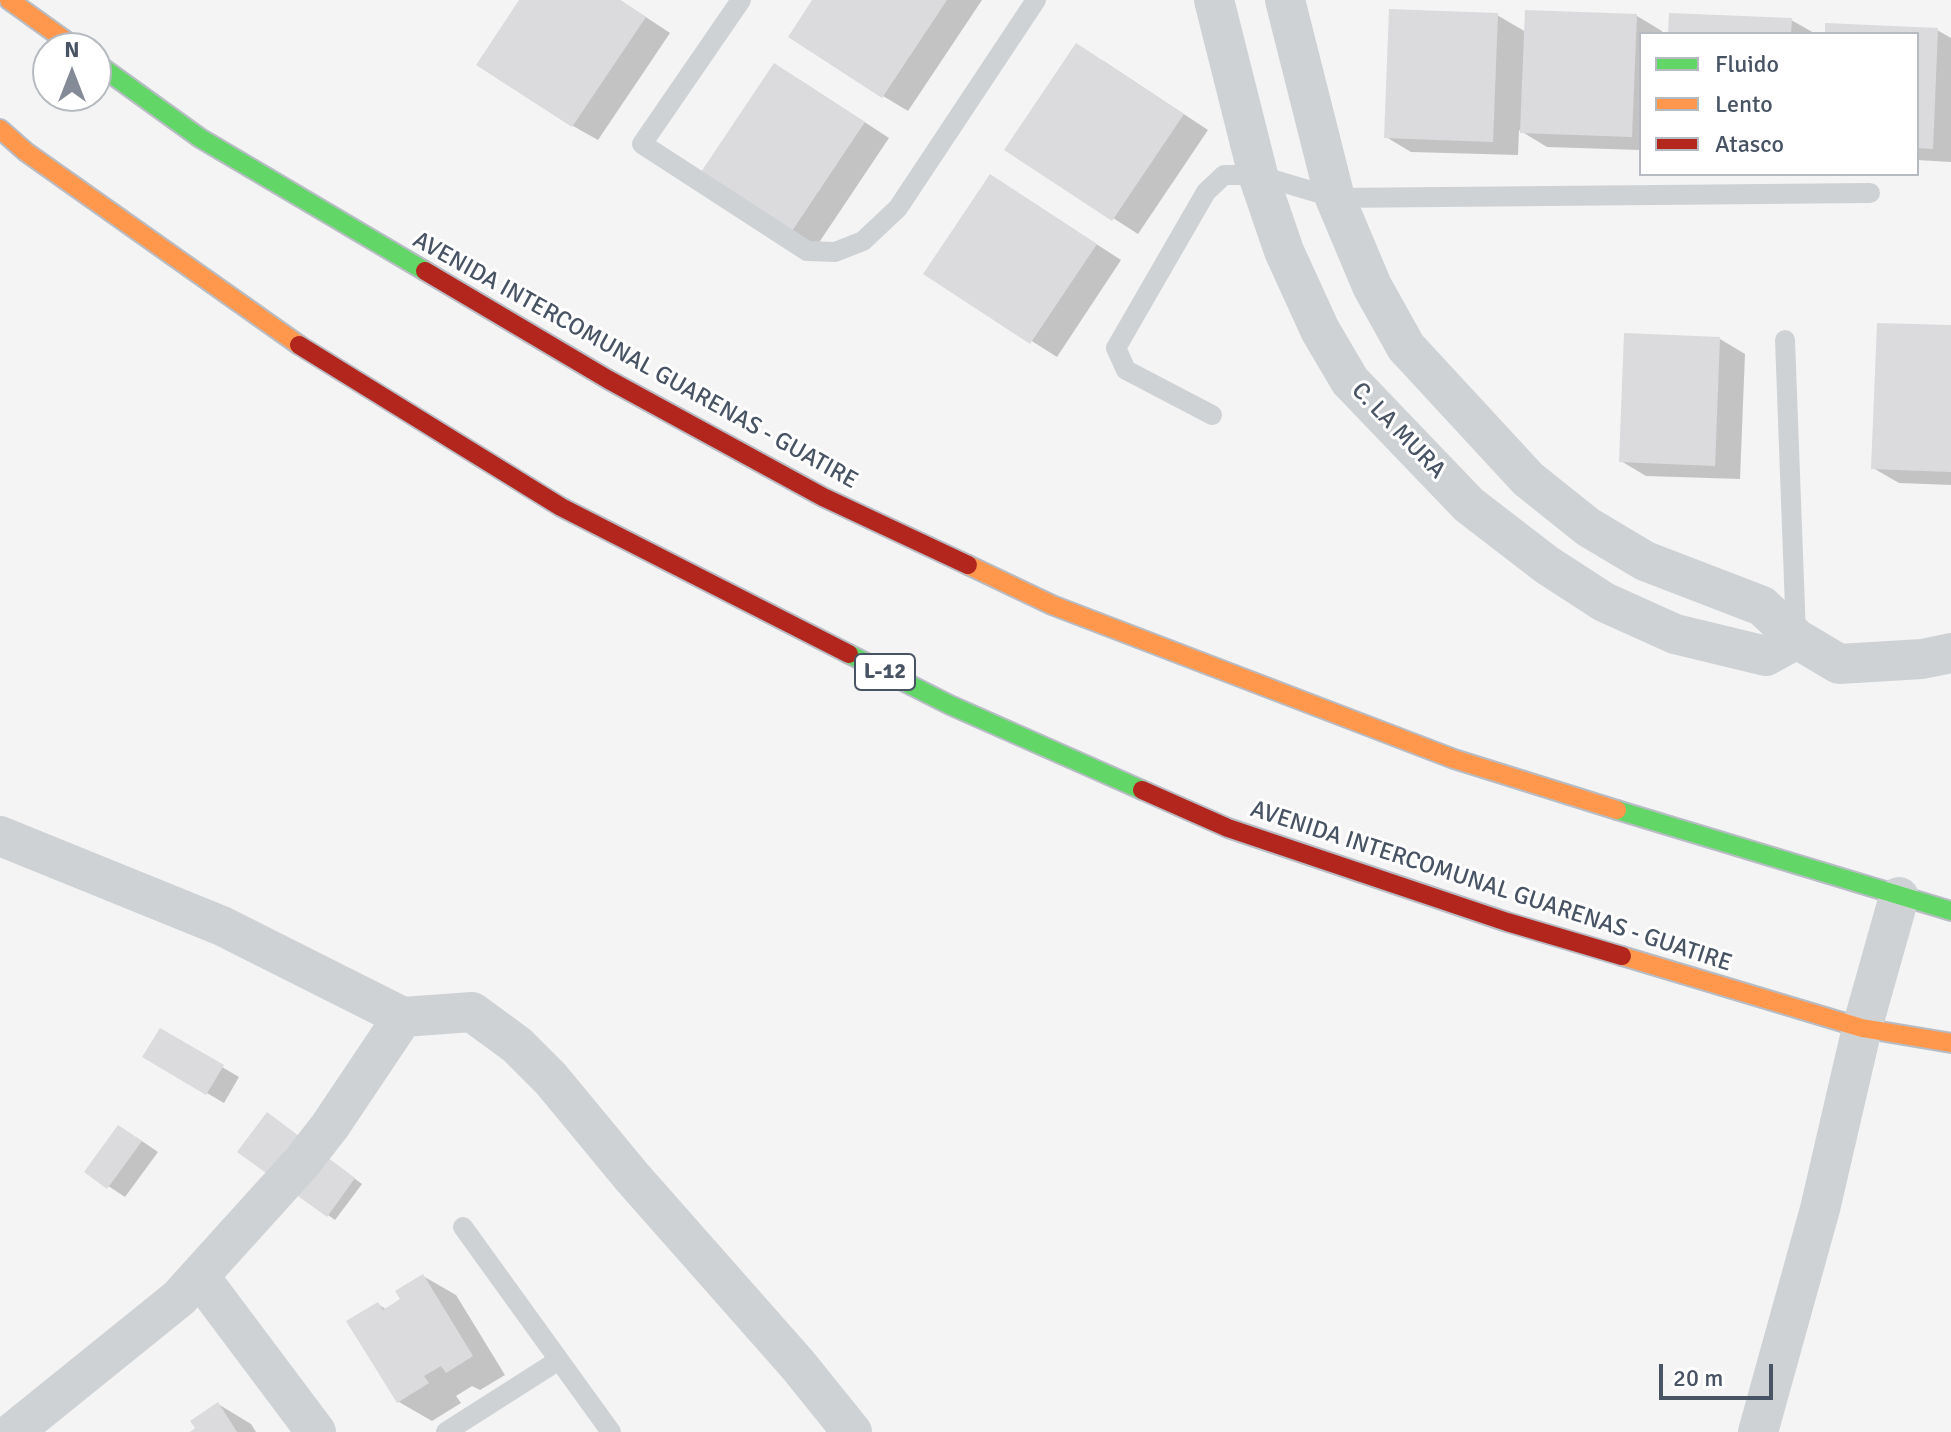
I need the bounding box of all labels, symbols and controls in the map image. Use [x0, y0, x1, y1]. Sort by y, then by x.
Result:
north arrow [32, 32, 112, 112]
legend [1639, 32, 1919, 176]
text: N [64, 36, 80, 63]
text: Fluido [1715, 49, 1779, 79]
text: Lento [1715, 89, 1773, 119]
text: Atasco [1715, 129, 1784, 159]
street label: AVENIDA INTERCOMUNAL GUARENAS - GUATIRE [407, 226, 863, 496]
street label: C. LA MURA [1345, 377, 1451, 485]
road number: L-12 [855, 654, 915, 690]
street label: AVENIDA INTERCOMUNAL GUARENAS - GUATIRE [1247, 795, 1735, 979]
scale bar [1663, 1348, 1777, 1398]
text: 20 m [1673, 1363, 1723, 1393]

